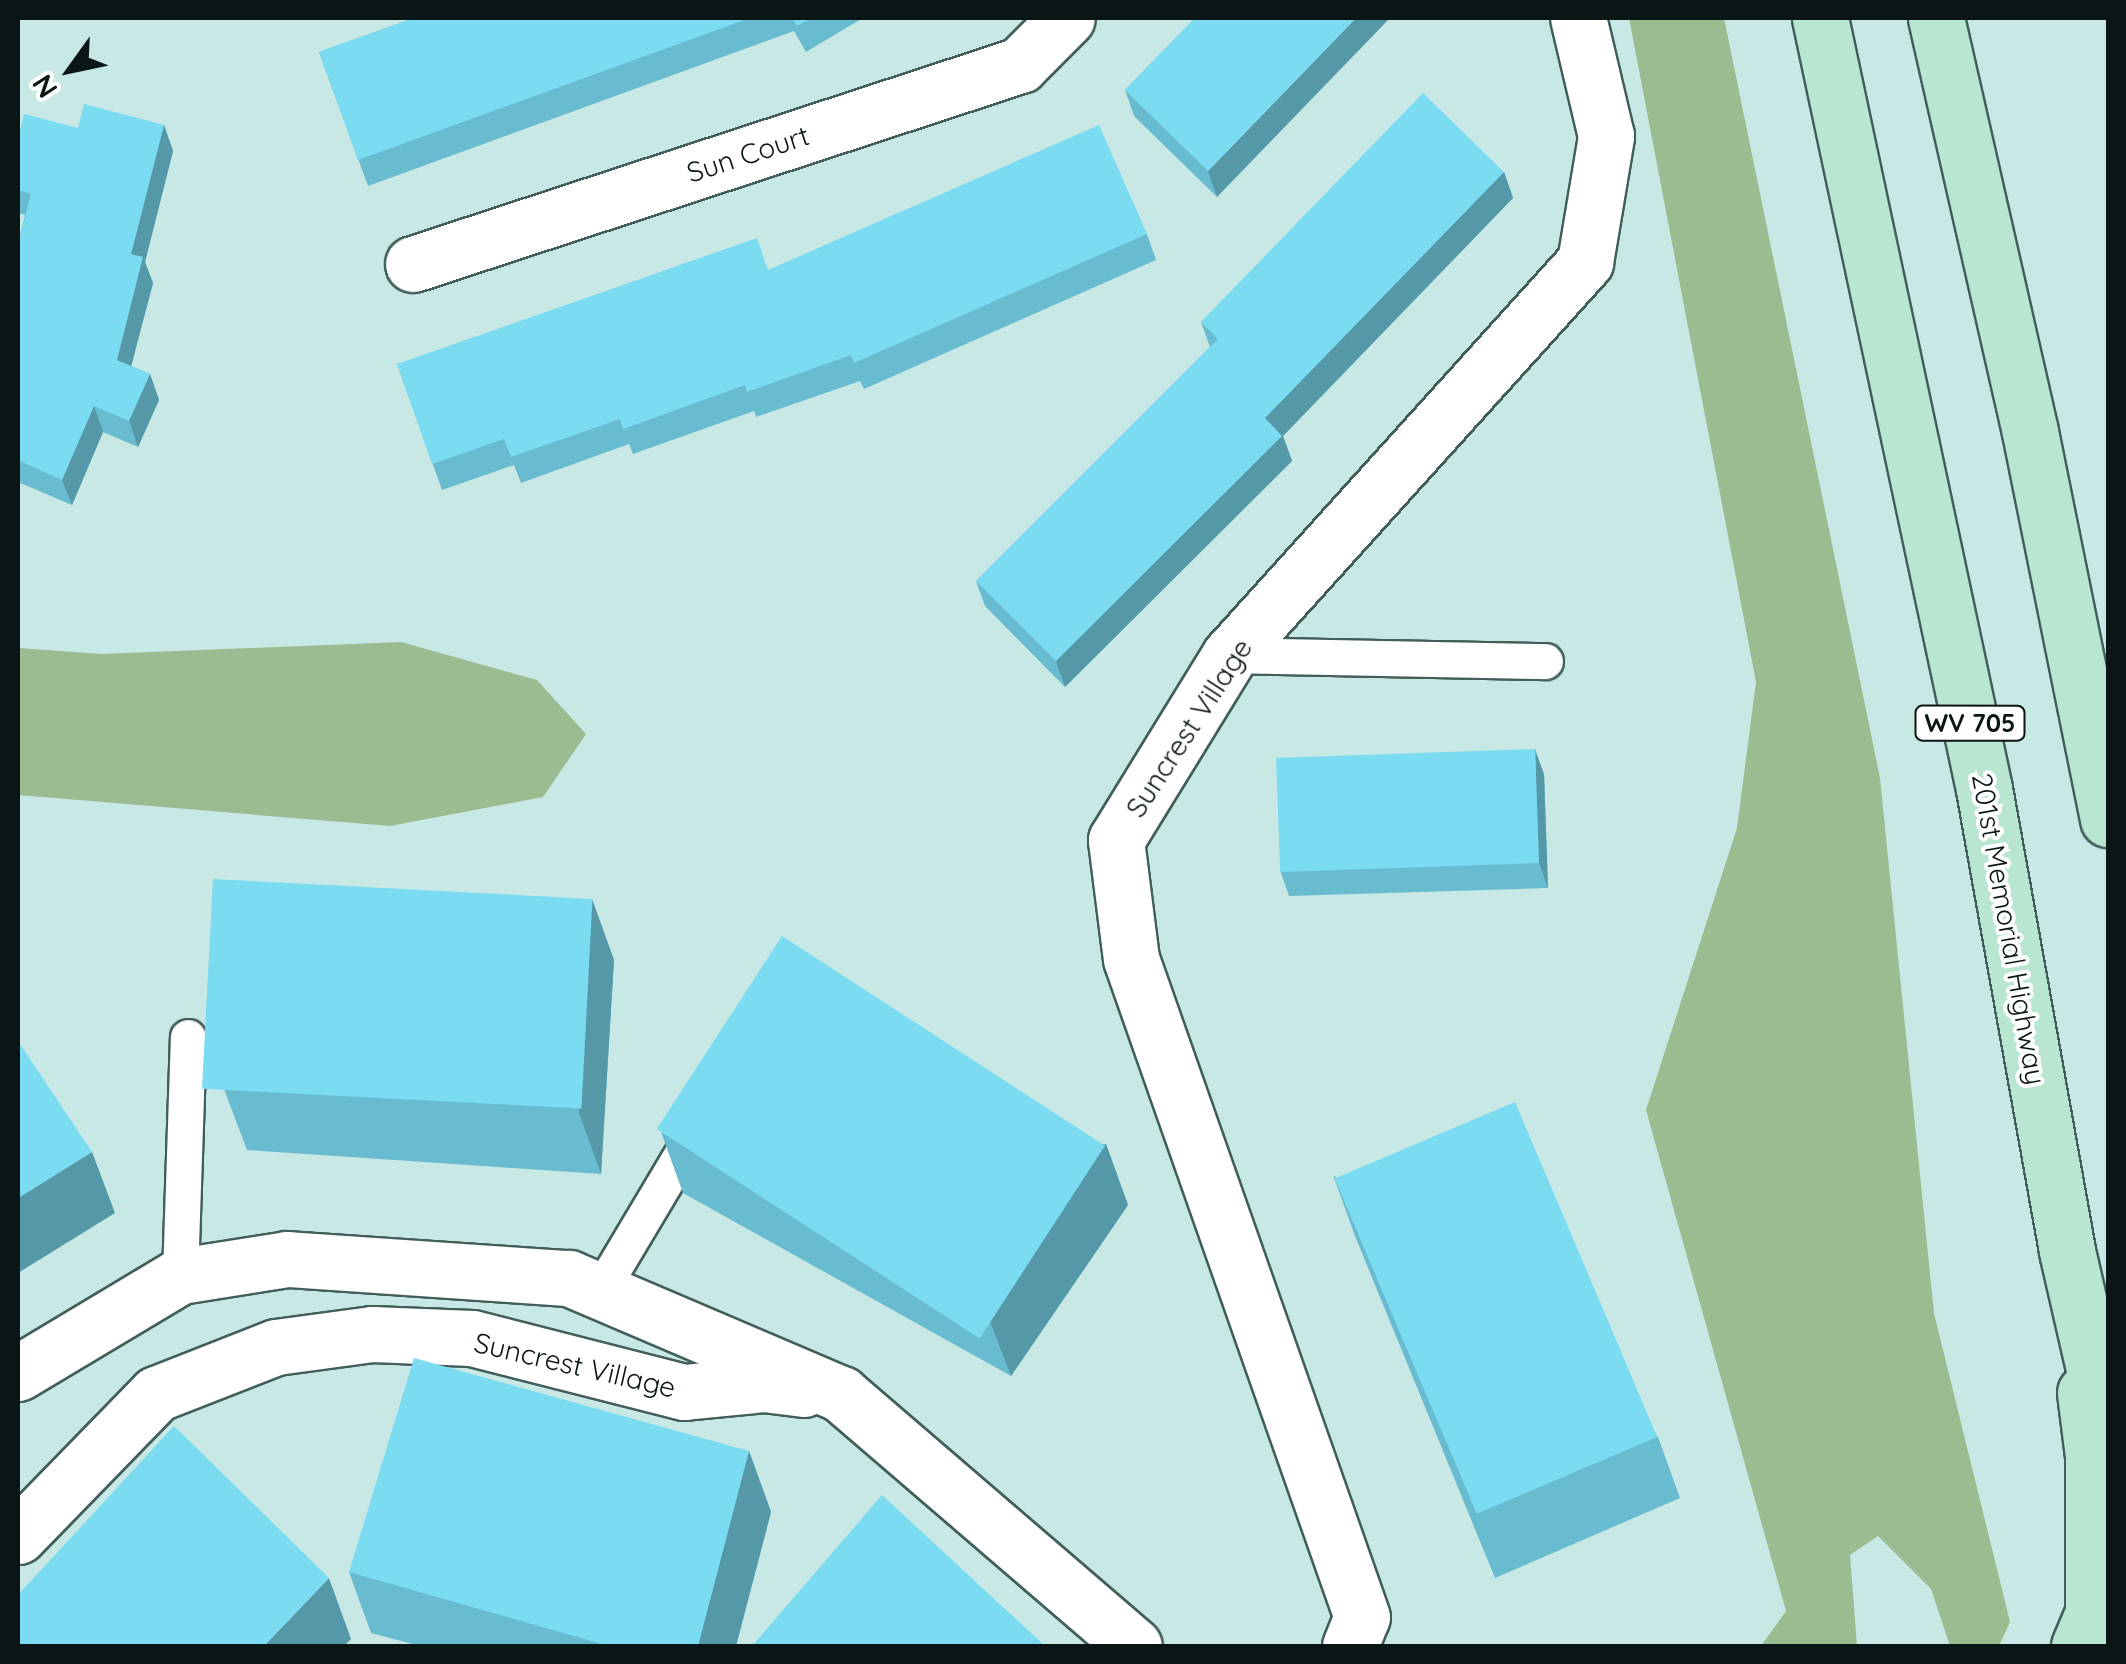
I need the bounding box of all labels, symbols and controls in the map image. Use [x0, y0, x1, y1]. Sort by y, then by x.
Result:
north arrow [20, 20, 120, 120]
text: N [24, 68, 65, 105]
street label: Sun Court [682, 118, 814, 190]
street label: Suncrest Village [1119, 633, 1259, 823]
road number: WV 705 [1912, 703, 2028, 743]
street label: 201st Memorial Highway [1965, 771, 2053, 1087]
street label: Suncrest Village [471, 1325, 679, 1405]

